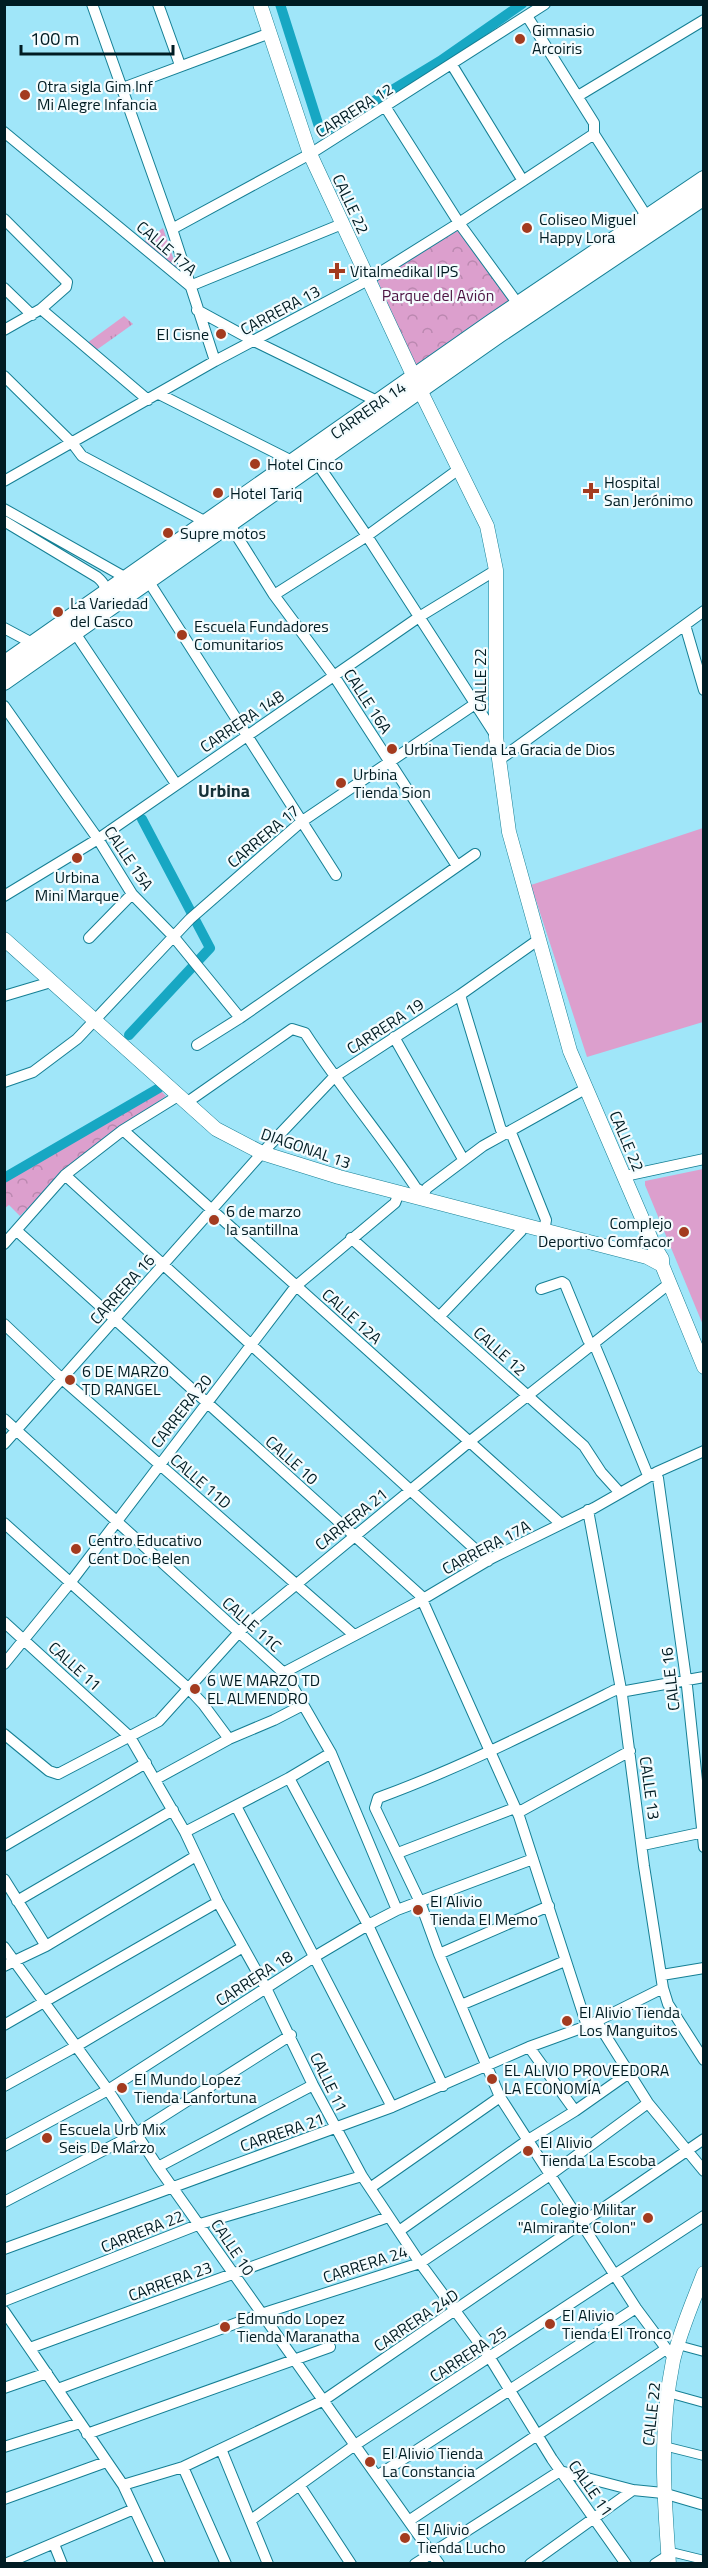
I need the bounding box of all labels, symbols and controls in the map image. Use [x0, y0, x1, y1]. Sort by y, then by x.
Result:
scale bar [21, 18, 172, 56]
place label: Gimnasio Arcoiris [532, 18, 595, 60]
text: 100 m [30, 25, 79, 52]
marker: Gimnasio Arcoiris [513, 32, 527, 46]
place label: Otra sigla Gim Inf Mi Alegre Infancia [37, 74, 157, 116]
street label: CARRERA 12 [311, 77, 397, 143]
marker: Otra sigla Gim Inf Mi Alegre Infancia [18, 88, 32, 102]
street label: CALLE 22 [327, 170, 375, 238]
place label: Coliseo Miguel Happy Lora [539, 207, 636, 249]
street label: CALLE 17A [131, 215, 203, 281]
marker: Coliseo Miguel Happy Lora [520, 221, 534, 235]
place label: Vitalmedikal IPS [350, 259, 459, 283]
marker: Vitalmedikal IPS [328, 262, 346, 280]
street label: CARRERA 13 [236, 279, 324, 341]
park label: Parque del Avión [382, 283, 494, 307]
place label: El Cisne [157, 322, 209, 346]
marker: El Cisne [214, 327, 228, 341]
street label: CARRERA 14 [325, 375, 411, 445]
place label: Hotel Cinco [267, 452, 343, 476]
marker: Hotel Cinco [248, 457, 262, 471]
place label: Hospital San Jerónimo [604, 470, 693, 512]
place label: Hotel Tariq [230, 481, 302, 505]
marker: Hospital San Jerónimo [582, 482, 600, 500]
marker: Hotel Tariq [211, 486, 225, 500]
place label: Supre motos [180, 521, 266, 545]
marker: Supre motos [161, 526, 175, 540]
place label: La Variedad del Casco [70, 591, 148, 633]
marker: La Variedad del Casco [51, 605, 65, 619]
place label: Escuela Fundadores Comunitarios [194, 614, 329, 656]
marker: Escuela Fundadores Comunitarios [175, 628, 189, 642]
street label: CALLE 22 [468, 648, 492, 712]
street label: CALLE 16A [338, 664, 398, 739]
street label: CARRERA 14B [195, 684, 289, 758]
place label: Urbina Tienda La Gracia de Dios [404, 737, 615, 761]
marker: Urbina Tienda La Gracia de Dios [385, 742, 399, 756]
place label: Urbina Tienda Sion [353, 762, 431, 804]
marker: Urbina Tienda Sion [334, 776, 348, 790]
district label: Urbina [198, 777, 250, 804]
street label: CARRERA 17 [222, 799, 304, 873]
street label: CALLE 15A [99, 821, 160, 896]
marker: Urbina Mini Marque [70, 851, 84, 865]
place label: Urbina Mini Marque [35, 865, 119, 907]
street label: CARRERA 19 [342, 992, 428, 1060]
street label: CALLE 22 [603, 1107, 651, 1175]
street label: DIAGONAL 13 [258, 1121, 354, 1175]
place label: 6 de marzo la santillna [226, 1199, 301, 1241]
place label: Complejo Deportivo Comfacor [538, 1211, 672, 1253]
marker: 6 de marzo la santillna [207, 1213, 221, 1227]
marker: Complejo Deportivo Comfacor [677, 1225, 691, 1239]
street label: CARRERA 16 [84, 1248, 160, 1330]
street label: CALLE 12A [317, 1283, 388, 1350]
street label: CALLE 12 [468, 1321, 532, 1381]
place label: 6 DE MARZO TD RANGEL [82, 1359, 169, 1401]
street label: CARRERA 20 [145, 1369, 217, 1453]
marker: 6 DE MARZO TD RANGEL [63, 1373, 77, 1387]
street label: CALLE 10 [260, 1430, 324, 1490]
street label: CALLE 11D [165, 1448, 237, 1514]
street label: CARRERA 21 [309, 1482, 393, 1556]
street label: CARRERA 17A [438, 1513, 535, 1580]
place label: Centro Educativo Cent Doc Belen [88, 1528, 202, 1570]
marker: Centro Educativo Cent Doc Belen [69, 1542, 83, 1556]
street label: CALLE 11C [217, 1591, 287, 1657]
street label: CALLE 11 [43, 1636, 107, 1696]
street label: CALLE 16 [654, 1646, 686, 1712]
place label: 6 WE MARZO TD EL ALMENDRO [207, 1668, 320, 1710]
marker: 6 WE MARZO TD EL ALMENDRO [188, 1682, 202, 1696]
street label: CALLE 13 [634, 1755, 666, 1821]
place label: El Alivio Tienda El Memo [430, 1889, 538, 1931]
marker: El Alivio Tienda El Memo [411, 1903, 425, 1917]
street label: CARRERA 18 [211, 1944, 297, 2012]
place label: El Alivio Tienda Los Manguitos [579, 2000, 680, 2042]
marker: El Alivio Tienda Los Manguitos [560, 2014, 574, 2028]
street label: CALLE 11 [304, 2048, 354, 2116]
place label: EL ALIVIO PROVEEDORA LA ECONOMÍA [504, 2058, 670, 2100]
place label: El Mundo Lopez Tienda Lanfortuna [134, 2067, 257, 2109]
marker: EL ALIVIO PROVEEDORA LA ECONOMÍA [485, 2072, 499, 2086]
marker: El Mundo Lopez Tienda Lanfortuna [115, 2081, 129, 2095]
street label: CARRERA 21 [237, 2106, 327, 2158]
place label: Escuela Urb Mix Seis De Marzo [59, 2117, 166, 2159]
place label: El Alivio Tienda La Escoba [540, 2130, 656, 2172]
marker: Escuela Urb Mix Seis De Marzo [40, 2131, 54, 2145]
marker: El Alivio Tienda La Escoba [521, 2144, 535, 2158]
place label: Colegio Militar "Almirante Colon" [518, 2197, 636, 2239]
street label: CARRERA 22 [97, 2203, 187, 2259]
marker: Colegio Militar "Almirante Colon" [641, 2211, 655, 2225]
street label: CALLE 10 [205, 2214, 261, 2280]
street label: CARRERA 24 [320, 2239, 410, 2289]
street label: CARRERA 23 [125, 2255, 215, 2307]
street label: CARRERA 24D [369, 2283, 463, 2357]
place label: El Alivio Tienda El Tronco [562, 2303, 671, 2345]
place label: Edmundo Lopez Tienda Maranatha [237, 2306, 359, 2348]
marker: El Alivio Tienda El Tronco [543, 2317, 557, 2331]
marker: Edmundo Lopez Tienda Maranatha [218, 2320, 232, 2334]
street label: CARRERA 25 [425, 2320, 511, 2388]
street label: CALLE 22 [636, 2381, 666, 2447]
place label: El Alivio Tienda La Constancia [382, 2441, 483, 2483]
marker: El Alivio Tienda La Constancia [363, 2455, 377, 2469]
street label: CALLE 11 [563, 2455, 619, 2521]
place label: El Alivio Tienda Lucho [417, 2517, 506, 2559]
marker: El Alivio Tienda Lucho [398, 2531, 412, 2545]

